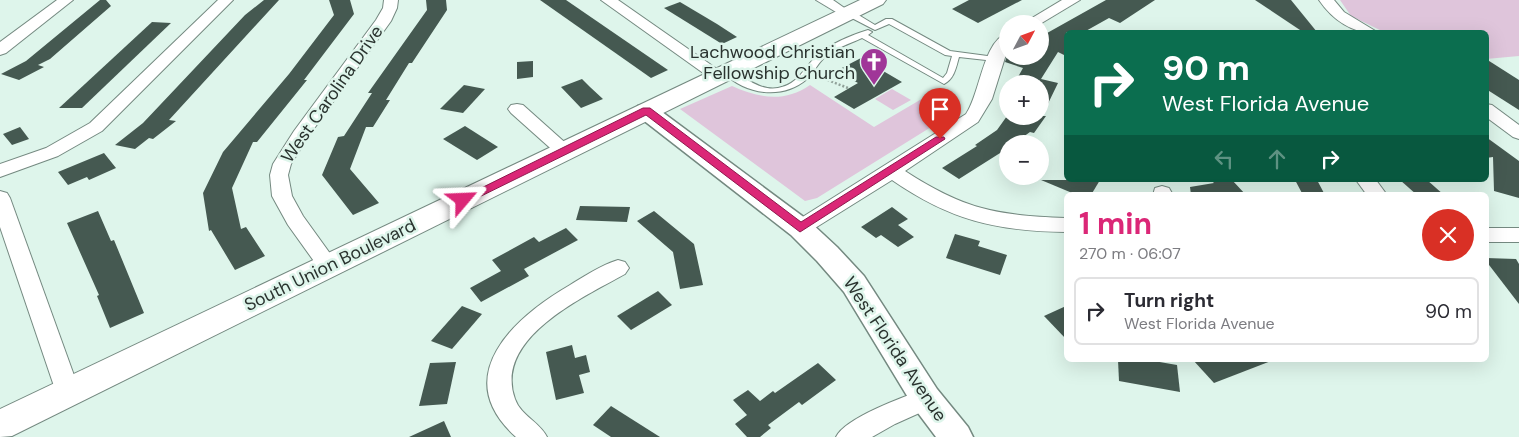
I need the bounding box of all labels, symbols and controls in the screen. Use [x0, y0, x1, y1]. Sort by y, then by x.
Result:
north arrow [999, 15, 1049, 65]
map controls [999, 15, 1049, 185]
street label: West Carolina Drive [275, 20, 389, 168]
place label: Lachwood Christian Fellowship Church [690, 40, 855, 85]
text: 90 m [1162, 45, 1250, 91]
church icon: Lachwood Christian Fellowship Church [859, 47, 889, 86]
icon: right [1079, 50, 1144, 115]
button: + [999, 75, 1049, 125]
pin [919, 88, 961, 139]
text: West Florida Avenue [1162, 89, 1369, 118]
icon: arrive [926, 95, 954, 123]
button: − [999, 135, 1049, 185]
icon: left [1210, 145, 1238, 173]
icon: ahead [1263, 145, 1291, 173]
icon: right [1316, 145, 1344, 173]
position arrow [436, 173, 488, 225]
text: 1 min [1079, 204, 1152, 243]
button: close [1422, 209, 1474, 261]
street label: South Union Boulevard [240, 213, 420, 317]
text: 270 m · 06:07 [1079, 243, 1181, 264]
street label: West Florida Avenue [838, 272, 952, 426]
text: Turn right [1124, 288, 1214, 313]
icon: right [1081, 297, 1109, 325]
text: 90 m [1425, 299, 1472, 324]
text: West Florida Avenue [1124, 313, 1275, 334]

